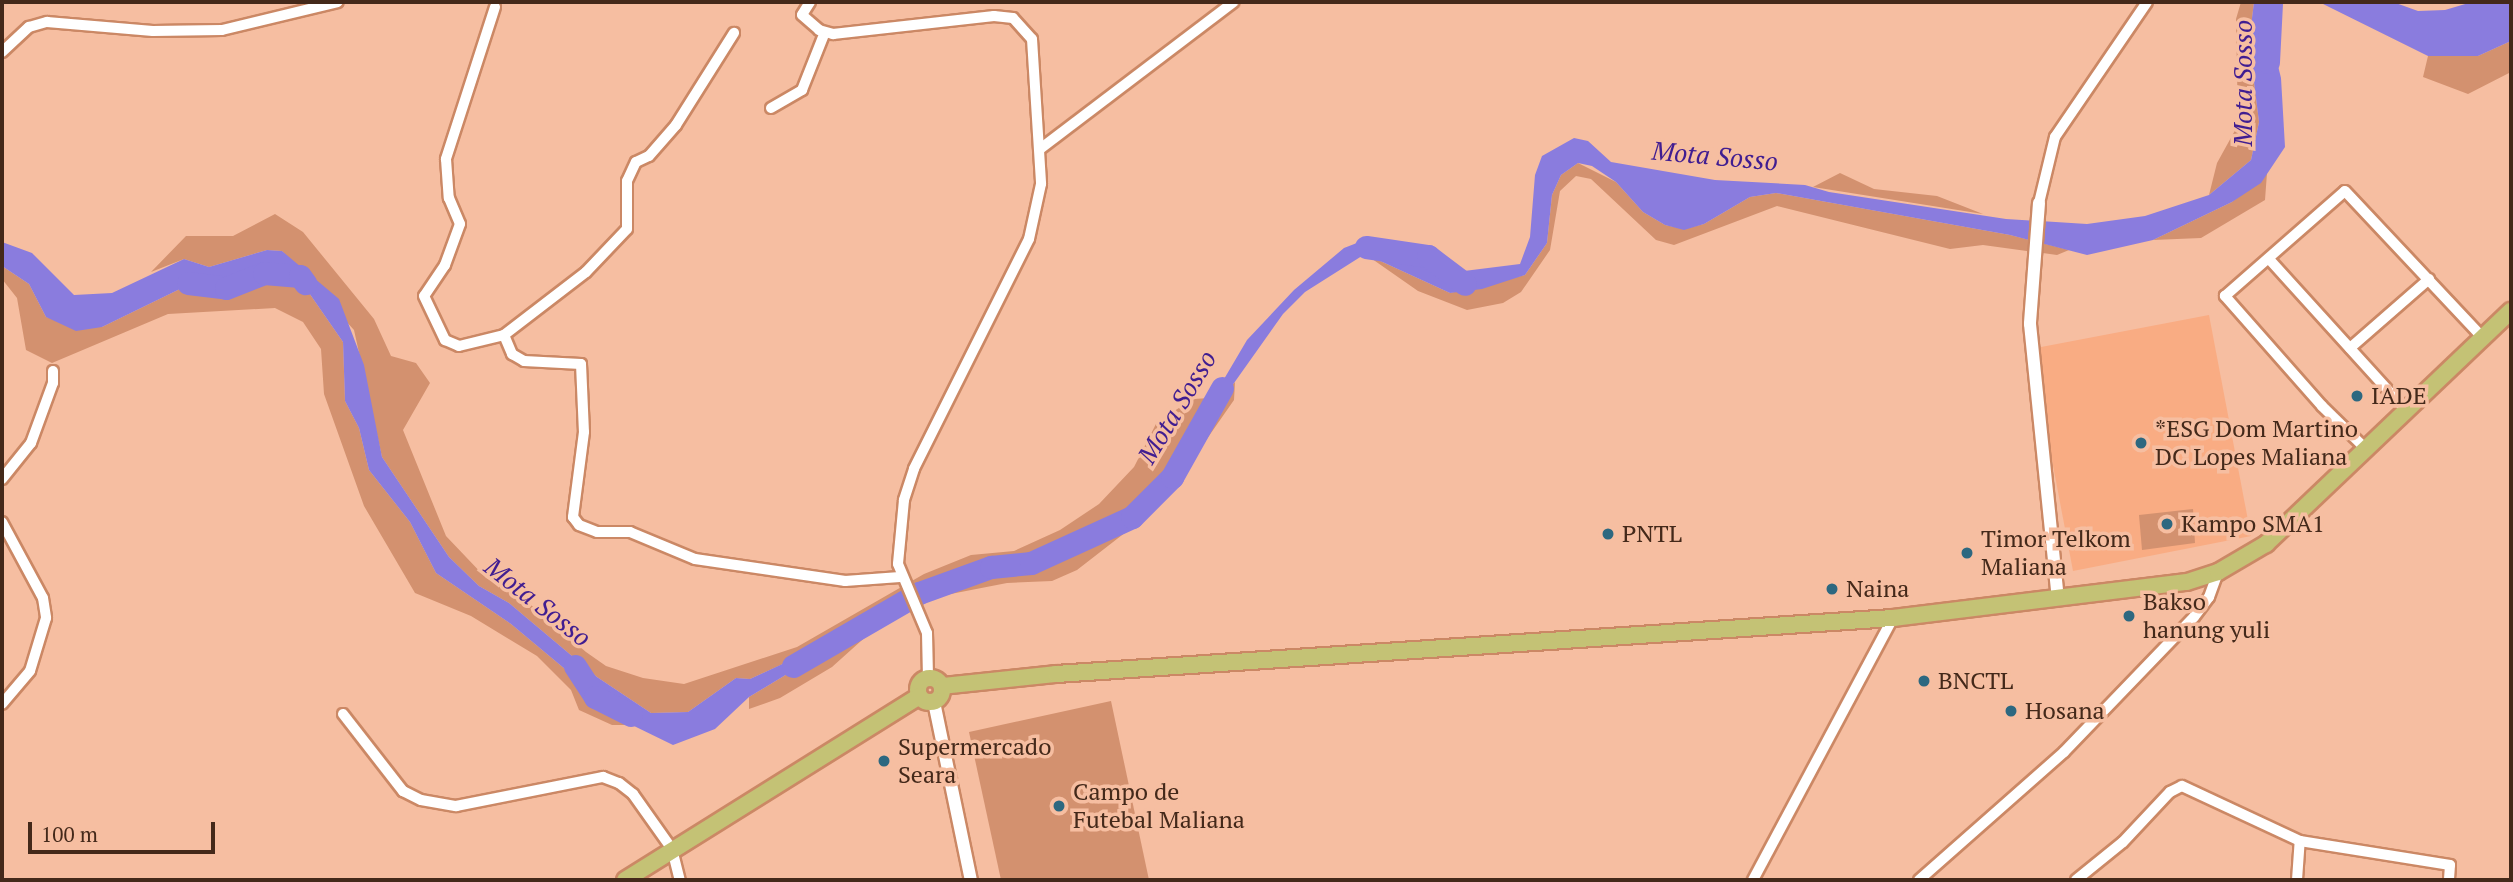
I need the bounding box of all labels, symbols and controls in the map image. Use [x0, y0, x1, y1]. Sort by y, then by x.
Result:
water label: Mota Sosso [2227, 20, 2259, 146]
water label: Mota Sosso [1651, 135, 1779, 177]
water label: Mota Sosso [1131, 345, 1223, 469]
place label: IADE [2371, 382, 2427, 410]
marker: IADE [2349, 388, 2365, 404]
place label: *ESG Dom Martino DC Lopes Maliana [2155, 415, 2358, 471]
marker: *ESG Dom Martino DC Lopes Maliana [2133, 435, 2149, 451]
place label: Kampo SMA1 [2181, 510, 2325, 538]
marker: Kampo SMA1 [2159, 516, 2175, 532]
place label: PNTL [1622, 520, 1682, 548]
place label: Timor Telkom Maliana [1981, 525, 2131, 581]
marker: PNTL [1600, 526, 1616, 542]
marker: Timor Telkom Maliana [1959, 545, 1975, 561]
water label: Mota Sosso [479, 551, 597, 653]
place label: Naina [1846, 575, 1909, 603]
marker: Naina [1824, 581, 1840, 597]
place label: Bakso hanung yuli [2143, 588, 2270, 644]
marker: Bakso hanung yuli [2121, 608, 2137, 624]
place label: BNCTL [1938, 667, 2013, 695]
marker: BNCTL [1916, 673, 1932, 689]
place label: Hosana [2025, 697, 2105, 725]
marker: Hosana [2003, 703, 2019, 719]
place label: Supermercado Seara [898, 733, 1051, 789]
marker: Supermercado Seara [876, 753, 892, 769]
place label: Campo de Futebal Maliana [1073, 778, 1245, 834]
marker: Campo de Futebal Maliana [1051, 798, 1067, 814]
scale bar [32, 808, 219, 852]
text: 100 m [41, 820, 98, 848]

